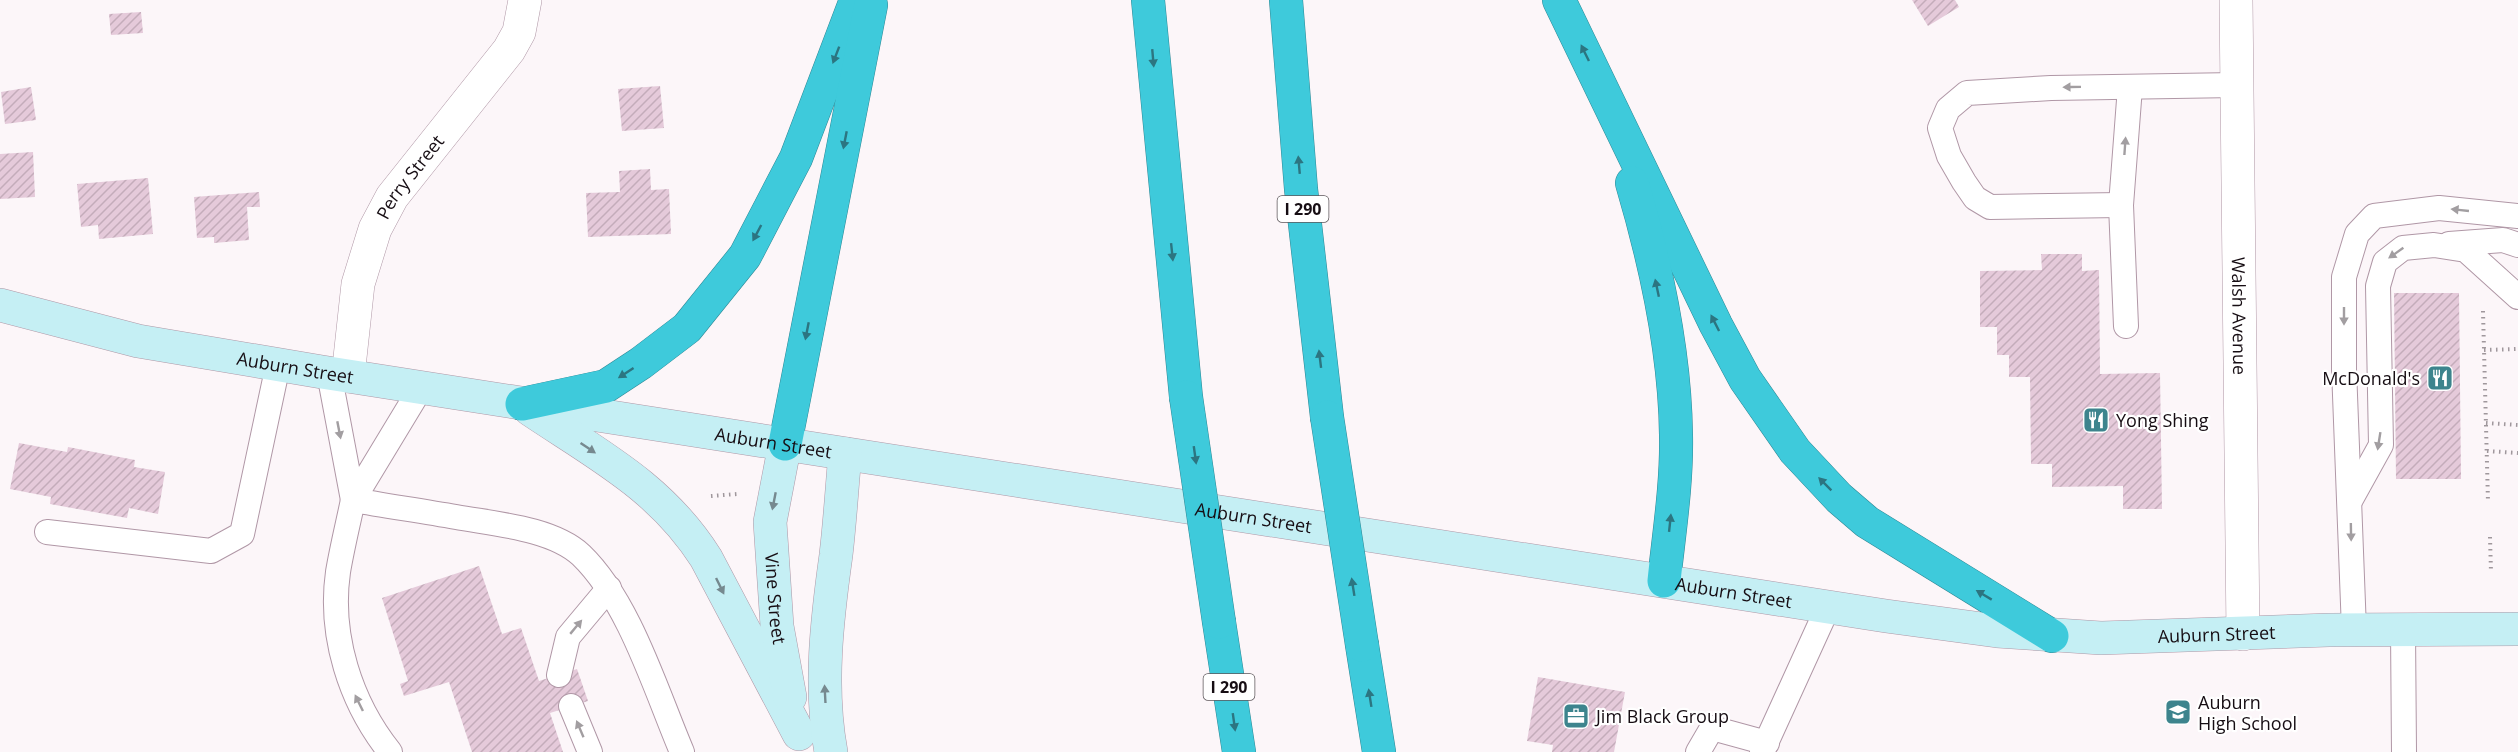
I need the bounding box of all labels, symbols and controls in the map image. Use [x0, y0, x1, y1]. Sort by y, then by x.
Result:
one-way arrow [1580, 44, 1590, 61]
one-way arrow [830, 46, 840, 64]
one-way arrow [1148, 49, 1158, 68]
one-way arrow [2062, 83, 2081, 92]
street label: Perry Street [371, 130, 449, 223]
one-way arrow [840, 131, 849, 150]
one-way arrow [2121, 137, 2130, 156]
one-way arrow [1295, 156, 1304, 175]
road number: I 290 [1278, 196, 1328, 222]
one-way arrow [2450, 205, 2469, 215]
one-way arrow [752, 225, 762, 242]
one-way arrow [1167, 243, 1177, 262]
one-way arrow [2389, 247, 2405, 259]
street label: Walsh Avenue [2227, 257, 2252, 375]
one-way arrow [1652, 278, 1661, 297]
one-way arrow [2339, 306, 2349, 325]
one-way arrow [1710, 315, 1720, 332]
one-way arrow [802, 322, 811, 341]
street label: Auburn Street [235, 346, 355, 389]
one-way arrow [1315, 350, 1325, 369]
restaurant icon: McDonald's [2425, 363, 2455, 393]
place label: McDonald's [2322, 366, 2420, 390]
one-way arrow [617, 368, 634, 379]
restaurant icon: Yong Shing [2081, 405, 2111, 435]
place label: Yong Shing [2116, 408, 2209, 432]
one-way arrow [335, 421, 344, 440]
street label: Auburn Street [713, 421, 833, 463]
one-way arrow [2375, 432, 2384, 451]
one-way arrow [579, 442, 595, 454]
one-way arrow [1190, 446, 1199, 465]
one-way arrow [1818, 477, 1832, 491]
one-way arrow [769, 492, 778, 511]
street label: Auburn Street [1193, 496, 1314, 538]
one-way arrow [1665, 514, 1675, 533]
one-way arrow [2346, 522, 2355, 541]
street label: Vine Street [760, 552, 792, 646]
street label: Auburn Street [1674, 571, 1794, 613]
one-way arrow [1348, 577, 1357, 596]
one-way arrow [715, 578, 725, 595]
one-way arrow [1976, 590, 1992, 601]
one-way arrow [570, 619, 583, 635]
street label: Auburn Street [2157, 620, 2276, 648]
road number: I 290 [1204, 674, 1254, 700]
one-way arrow [821, 684, 830, 703]
one-way arrow [1365, 689, 1374, 708]
place label: Auburn High School [2198, 690, 2297, 735]
one-way arrow [355, 694, 364, 711]
school or university icon: Auburn High School [2163, 697, 2193, 727]
office icon: Jim Black Group [1561, 701, 1591, 731]
place label: Jim Black Group [1594, 704, 1729, 728]
one-way arrow [1230, 712, 1239, 731]
one-way arrow [575, 720, 584, 738]

